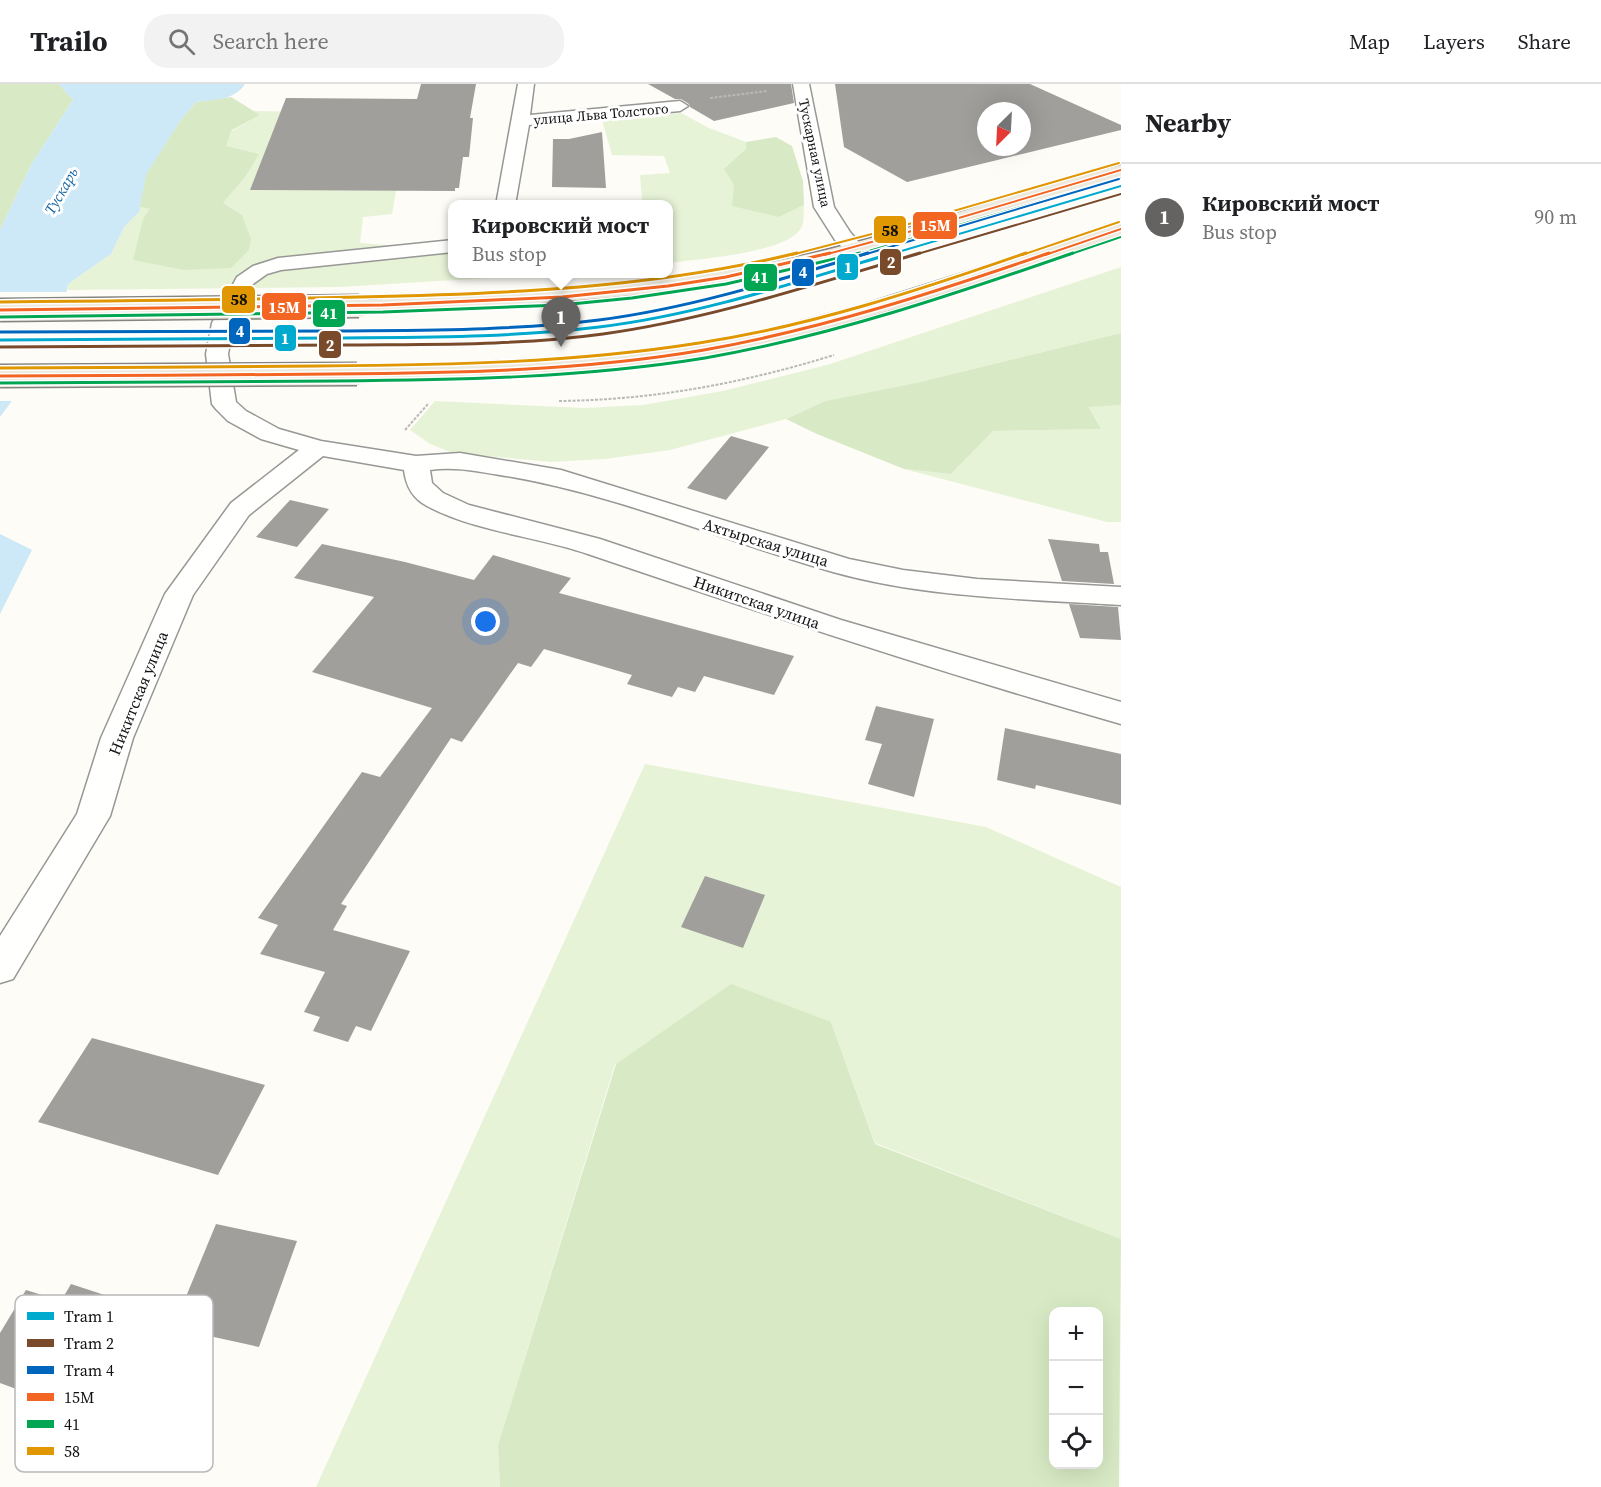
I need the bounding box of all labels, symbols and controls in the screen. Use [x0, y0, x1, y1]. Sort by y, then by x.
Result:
search box [144, 14, 564, 68]
text: Trailo [30, 22, 108, 60]
icon: search [165, 25, 198, 58]
text: Search here [213, 26, 329, 56]
text: Map [1349, 27, 1390, 56]
text: Layers [1423, 27, 1485, 56]
text: Share [1518, 27, 1571, 56]
street label: Тускарная улица [794, 97, 836, 210]
street label: улица Льва Толстого [533, 98, 670, 130]
north arrow [977, 102, 1031, 156]
text: Nearby [1145, 105, 1231, 141]
water label: Тускарь [39, 163, 83, 218]
text: Кировский мост [1202, 188, 1380, 218]
popup [448, 200, 673, 278]
text: 1 [1159, 203, 1170, 231]
text: 90 m [1534, 203, 1577, 231]
text: Кировский мост [472, 210, 649, 240]
line badge: 15М [912, 211, 958, 240]
text: 15М [919, 214, 951, 236]
line badge: 58 [873, 215, 907, 244]
text: Bus stop [1202, 218, 1277, 246]
text: 58 [881, 219, 899, 241]
text: Bus stop [472, 240, 547, 268]
line badge: 2 [879, 248, 902, 276]
text: 2 [887, 251, 896, 273]
line badge: 1 [836, 253, 859, 281]
text: 1 [844, 256, 852, 278]
line badge: 4 [791, 258, 815, 287]
text: 4 [799, 261, 808, 283]
line badge: 41 [743, 263, 778, 292]
text: 41 [751, 266, 769, 288]
line badge: 58 [221, 285, 256, 314]
text: 58 [230, 288, 248, 310]
line badge: 15М [261, 292, 307, 321]
text: 15М [268, 296, 300, 318]
pin: 1 [542, 298, 580, 347]
line badge: 41 [312, 299, 346, 328]
text: 41 [320, 302, 338, 324]
line badge: 4 [228, 317, 251, 345]
text: 4 [236, 320, 245, 342]
line badge: 1 [274, 324, 297, 352]
text: 1 [281, 327, 289, 349]
line badge: 2 [318, 330, 342, 359]
text: 2 [326, 334, 335, 356]
street label: Ахтырская улица [700, 512, 832, 572]
street label: Никитская улица [691, 570, 824, 634]
your location [471, 607, 500, 636]
street label: Никитская улица [103, 627, 173, 758]
legend [15, 1295, 213, 1472]
text: Tram 1 [64, 1305, 114, 1327]
map controls [1049, 1307, 1103, 1469]
button: + [1049, 1307, 1103, 1361]
text: Tram 2 [64, 1332, 114, 1354]
text: Tram 4 [64, 1359, 114, 1381]
button: − [1049, 1361, 1103, 1415]
text: 15М [64, 1386, 94, 1408]
text: 41 [64, 1413, 80, 1435]
button: locate [1049, 1415, 1103, 1469]
text: 58 [64, 1440, 80, 1462]

